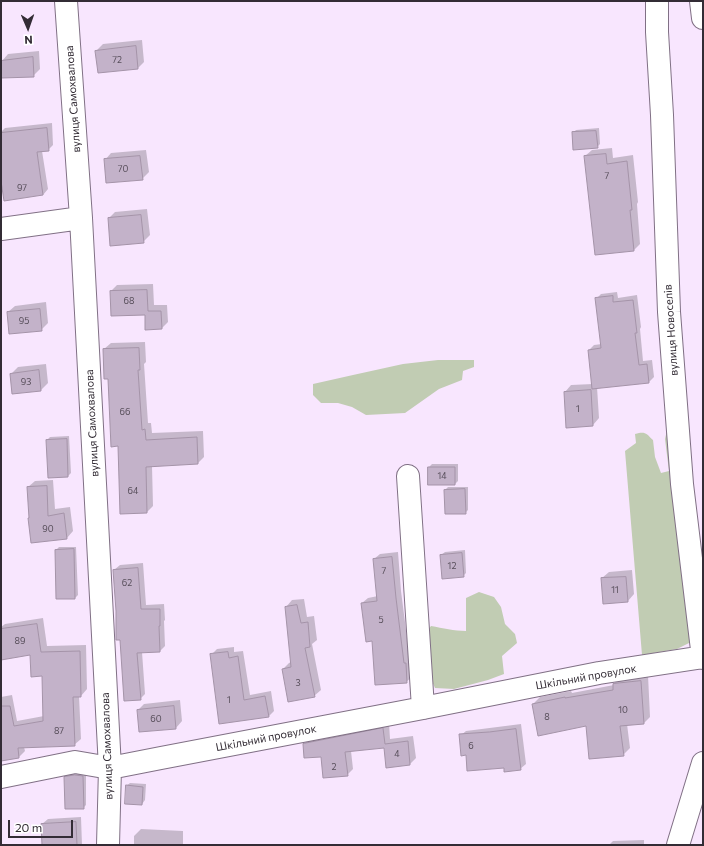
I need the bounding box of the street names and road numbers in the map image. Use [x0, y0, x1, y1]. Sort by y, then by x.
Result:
street label: вулиця Самохвалова [63, 45, 83, 153]
street label: вулиця Новоселів [661, 284, 681, 376]
street label: вулиця Самохвалова [83, 369, 101, 477]
street label: Шкільний провулок [534, 662, 638, 692]
street label: вулиця Самохвалова [99, 692, 115, 800]
street label: Шкільний провулок [214, 722, 318, 754]

